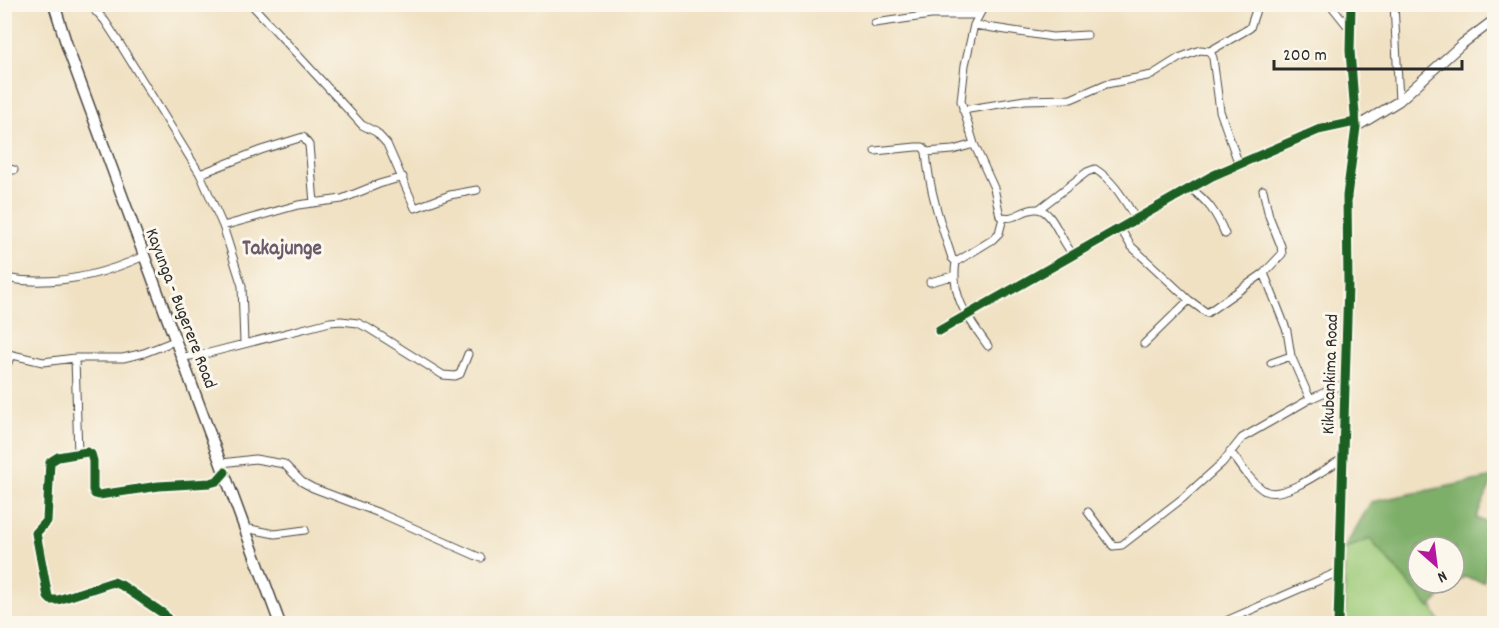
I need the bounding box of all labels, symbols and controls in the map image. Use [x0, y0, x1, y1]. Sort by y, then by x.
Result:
scale bar [1274, 33, 1462, 71]
text: 200 m [1283, 44, 1327, 69]
street label: Kayunga - Bugerere Road [138, 225, 222, 393]
district label: Takajunge [242, 235, 322, 265]
street label: Kikubankima Road [1317, 313, 1346, 435]
north arrow [1406, 535, 1466, 595]
text: N [1433, 564, 1451, 588]

